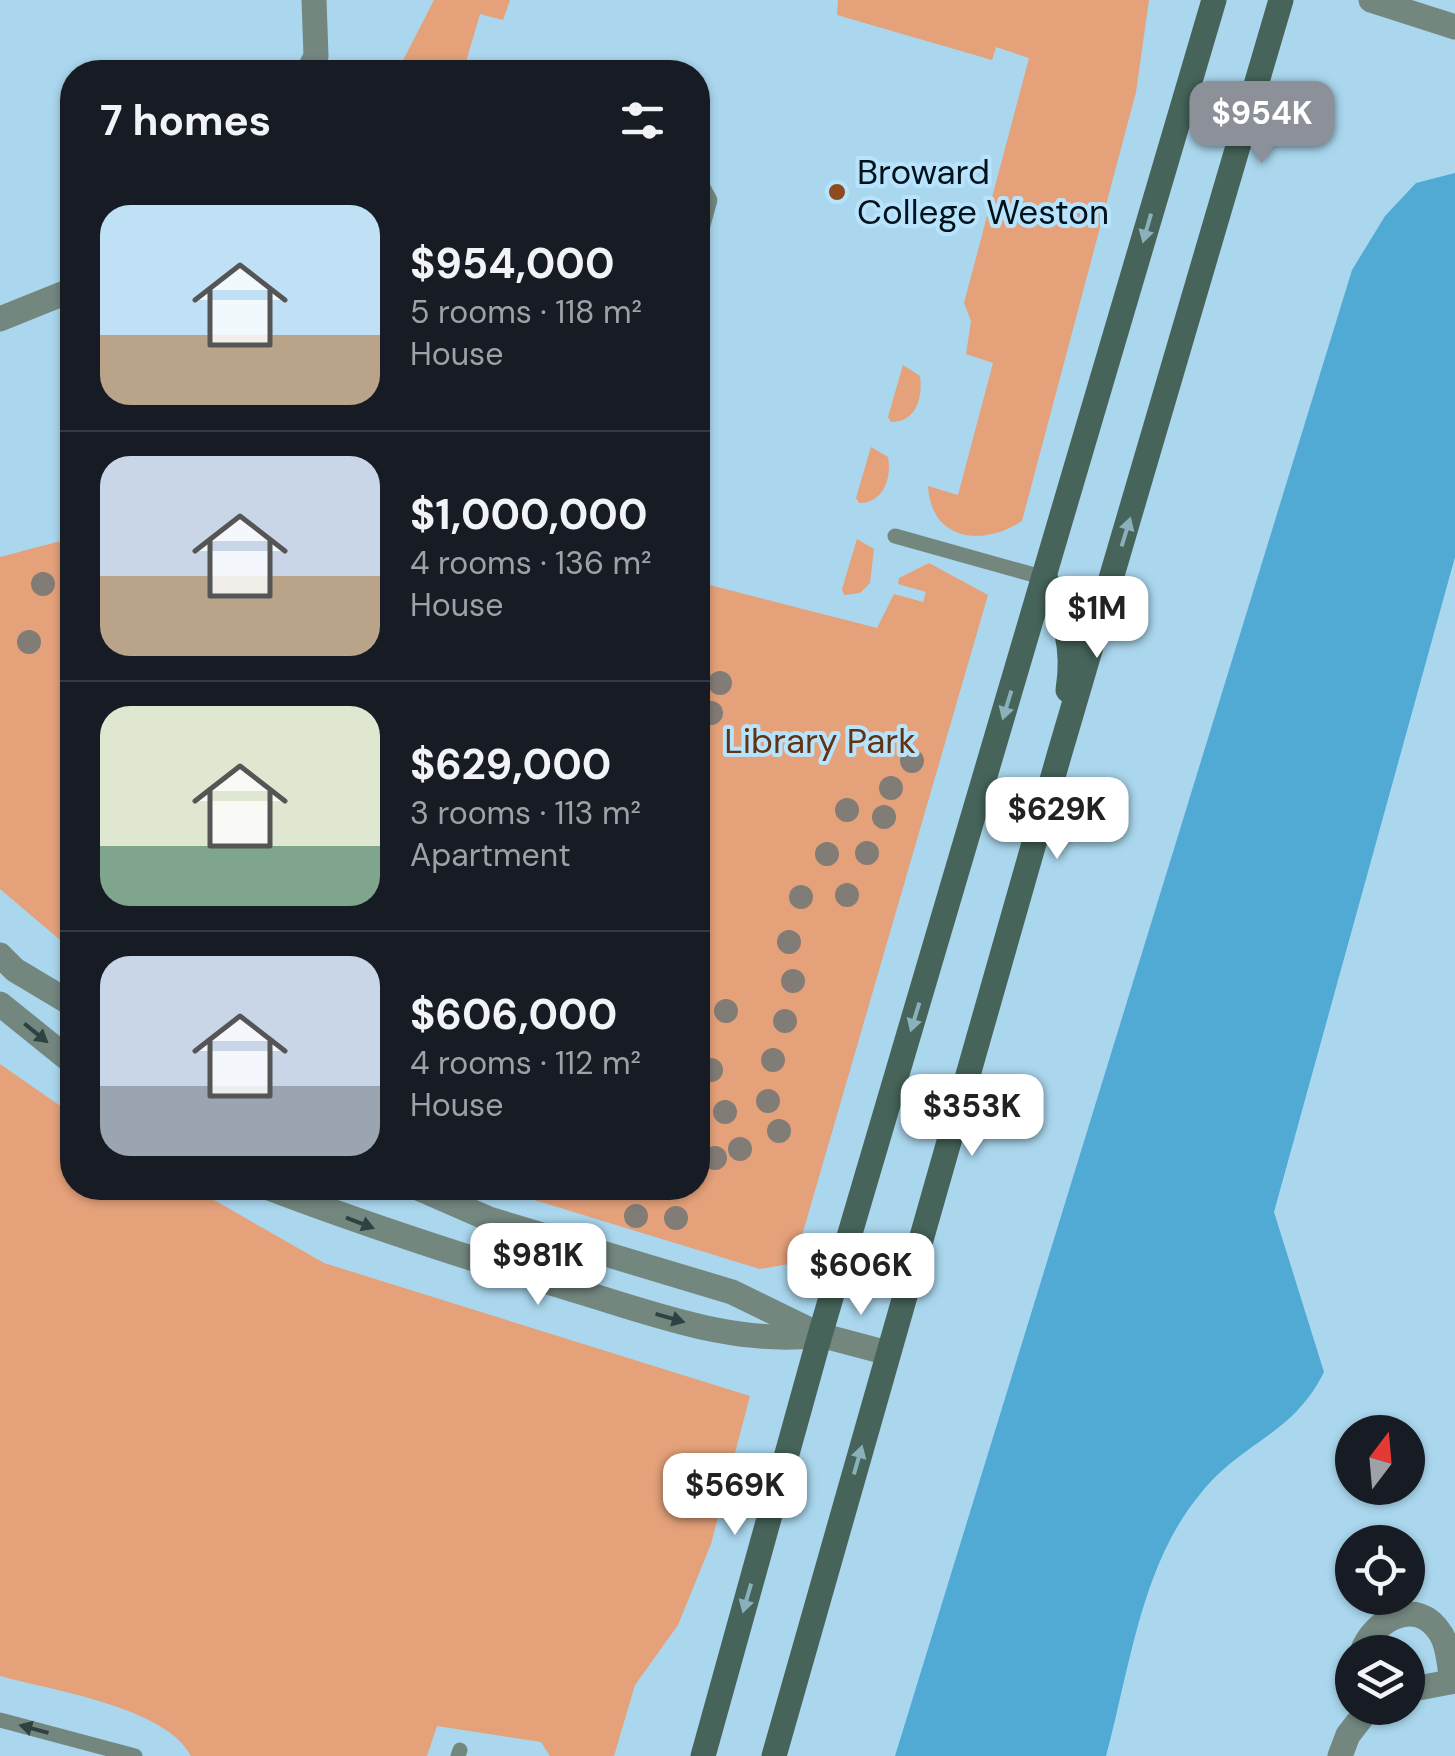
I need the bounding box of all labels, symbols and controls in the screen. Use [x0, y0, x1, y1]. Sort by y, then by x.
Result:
pin: $954K [1192, 81, 1332, 166]
text: $954K [1211, 92, 1313, 134]
text: 7 homes [100, 93, 271, 148]
icon: filters [615, 93, 670, 148]
place label: Broward College Weston [857, 149, 1109, 235]
marker: Broward College Weston [826, 181, 848, 203]
one-way arrow [1139, 213, 1154, 244]
text: $954,000 [410, 236, 615, 291]
icon: home [180, 245, 300, 365]
text: 5 rooms · 118 m² [410, 291, 642, 333]
text: House [410, 333, 503, 375]
text: $1,000,000 [410, 487, 647, 542]
icon: home [180, 496, 300, 616]
one-way arrow [1120, 517, 1135, 547]
text: 4 rooms · 136 m² [410, 542, 652, 584]
pin: $1M [1049, 576, 1145, 661]
text: House [410, 584, 503, 626]
text: $1M [1067, 587, 1127, 629]
one-way arrow [999, 690, 1014, 721]
park label: Library Park [724, 718, 916, 764]
text: $629,000 [410, 737, 611, 792]
icon: home [180, 746, 300, 866]
pin: $629K [987, 777, 1127, 862]
text: $629K [1008, 788, 1106, 830]
text: 3 rooms · 113 m² [410, 792, 641, 834]
text: Apartment [410, 834, 571, 876]
text: $606,000 [410, 987, 617, 1042]
icon: home [180, 996, 300, 1116]
one-way arrow [907, 1002, 922, 1033]
one-way arrow [24, 1022, 49, 1043]
text: 4 rooms · 112 m² [410, 1042, 641, 1084]
pin: $353K [902, 1074, 1042, 1159]
text: House [410, 1084, 503, 1126]
text: $353K [923, 1085, 1021, 1127]
one-way arrow [345, 1215, 375, 1231]
pin: $981K [468, 1223, 608, 1308]
pin: $606K [791, 1233, 931, 1318]
text: $981K [492, 1234, 584, 1276]
text: $606K [809, 1244, 913, 1286]
one-way arrow [655, 1311, 686, 1327]
north arrow [1335, 1415, 1425, 1505]
map controls [1335, 1415, 1425, 1725]
one-way arrow [850, 1444, 866, 1475]
pin: $569K [665, 1453, 805, 1538]
text: $569K [685, 1464, 785, 1506]
button: locate [1335, 1525, 1425, 1615]
one-way arrow [739, 1583, 754, 1613]
button: layers [1335, 1635, 1425, 1725]
one-way arrow [18, 1720, 49, 1736]

